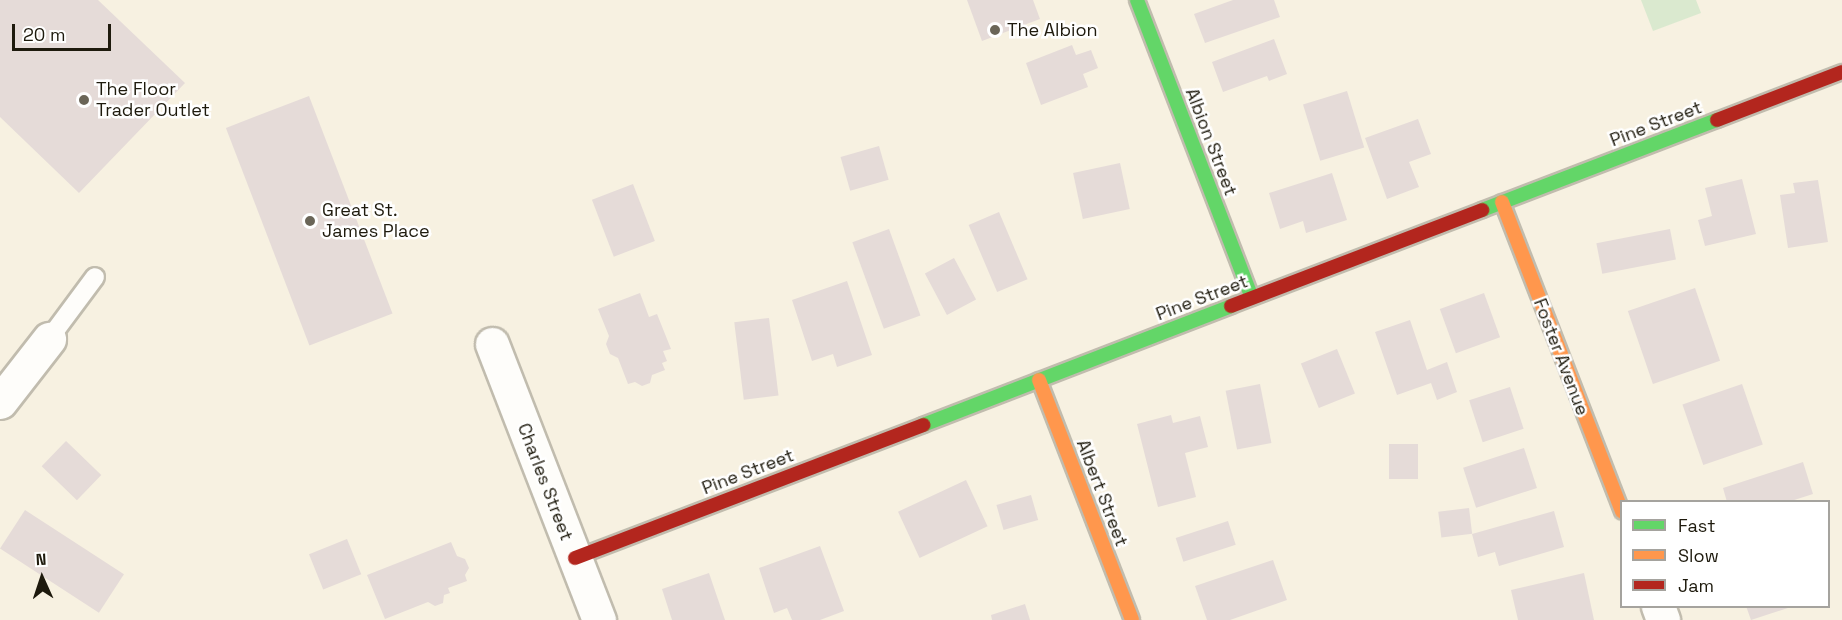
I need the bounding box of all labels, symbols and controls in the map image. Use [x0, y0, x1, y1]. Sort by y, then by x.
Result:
scale bar [15, 12, 114, 50]
place label: The Albion [1007, 19, 1098, 41]
text: 20 m [23, 23, 66, 46]
marker: The Albion [988, 23, 1002, 37]
place label: The Floor Trader Outlet [96, 79, 210, 122]
street label: Albion Street [1181, 85, 1241, 199]
marker: The Floor Trader Outlet [77, 93, 91, 107]
street label: Pine Street [1607, 97, 1705, 151]
place label: Great St. James Place [322, 200, 430, 242]
marker: Great St. James Place [303, 214, 317, 228]
street label: Pine Street [1153, 271, 1251, 325]
street label: Foster Avenue [1529, 295, 1593, 419]
street label: Charles Street [513, 420, 577, 544]
street label: Albert Street [1072, 437, 1132, 549]
street label: Pine Street [699, 445, 797, 499]
legend [1620, 500, 1830, 608]
text: Fast [1678, 514, 1715, 537]
text: Slow [1678, 544, 1719, 567]
north arrow [12, 548, 72, 608]
text: N [35, 549, 47, 570]
text: Jam [1678, 574, 1714, 597]

